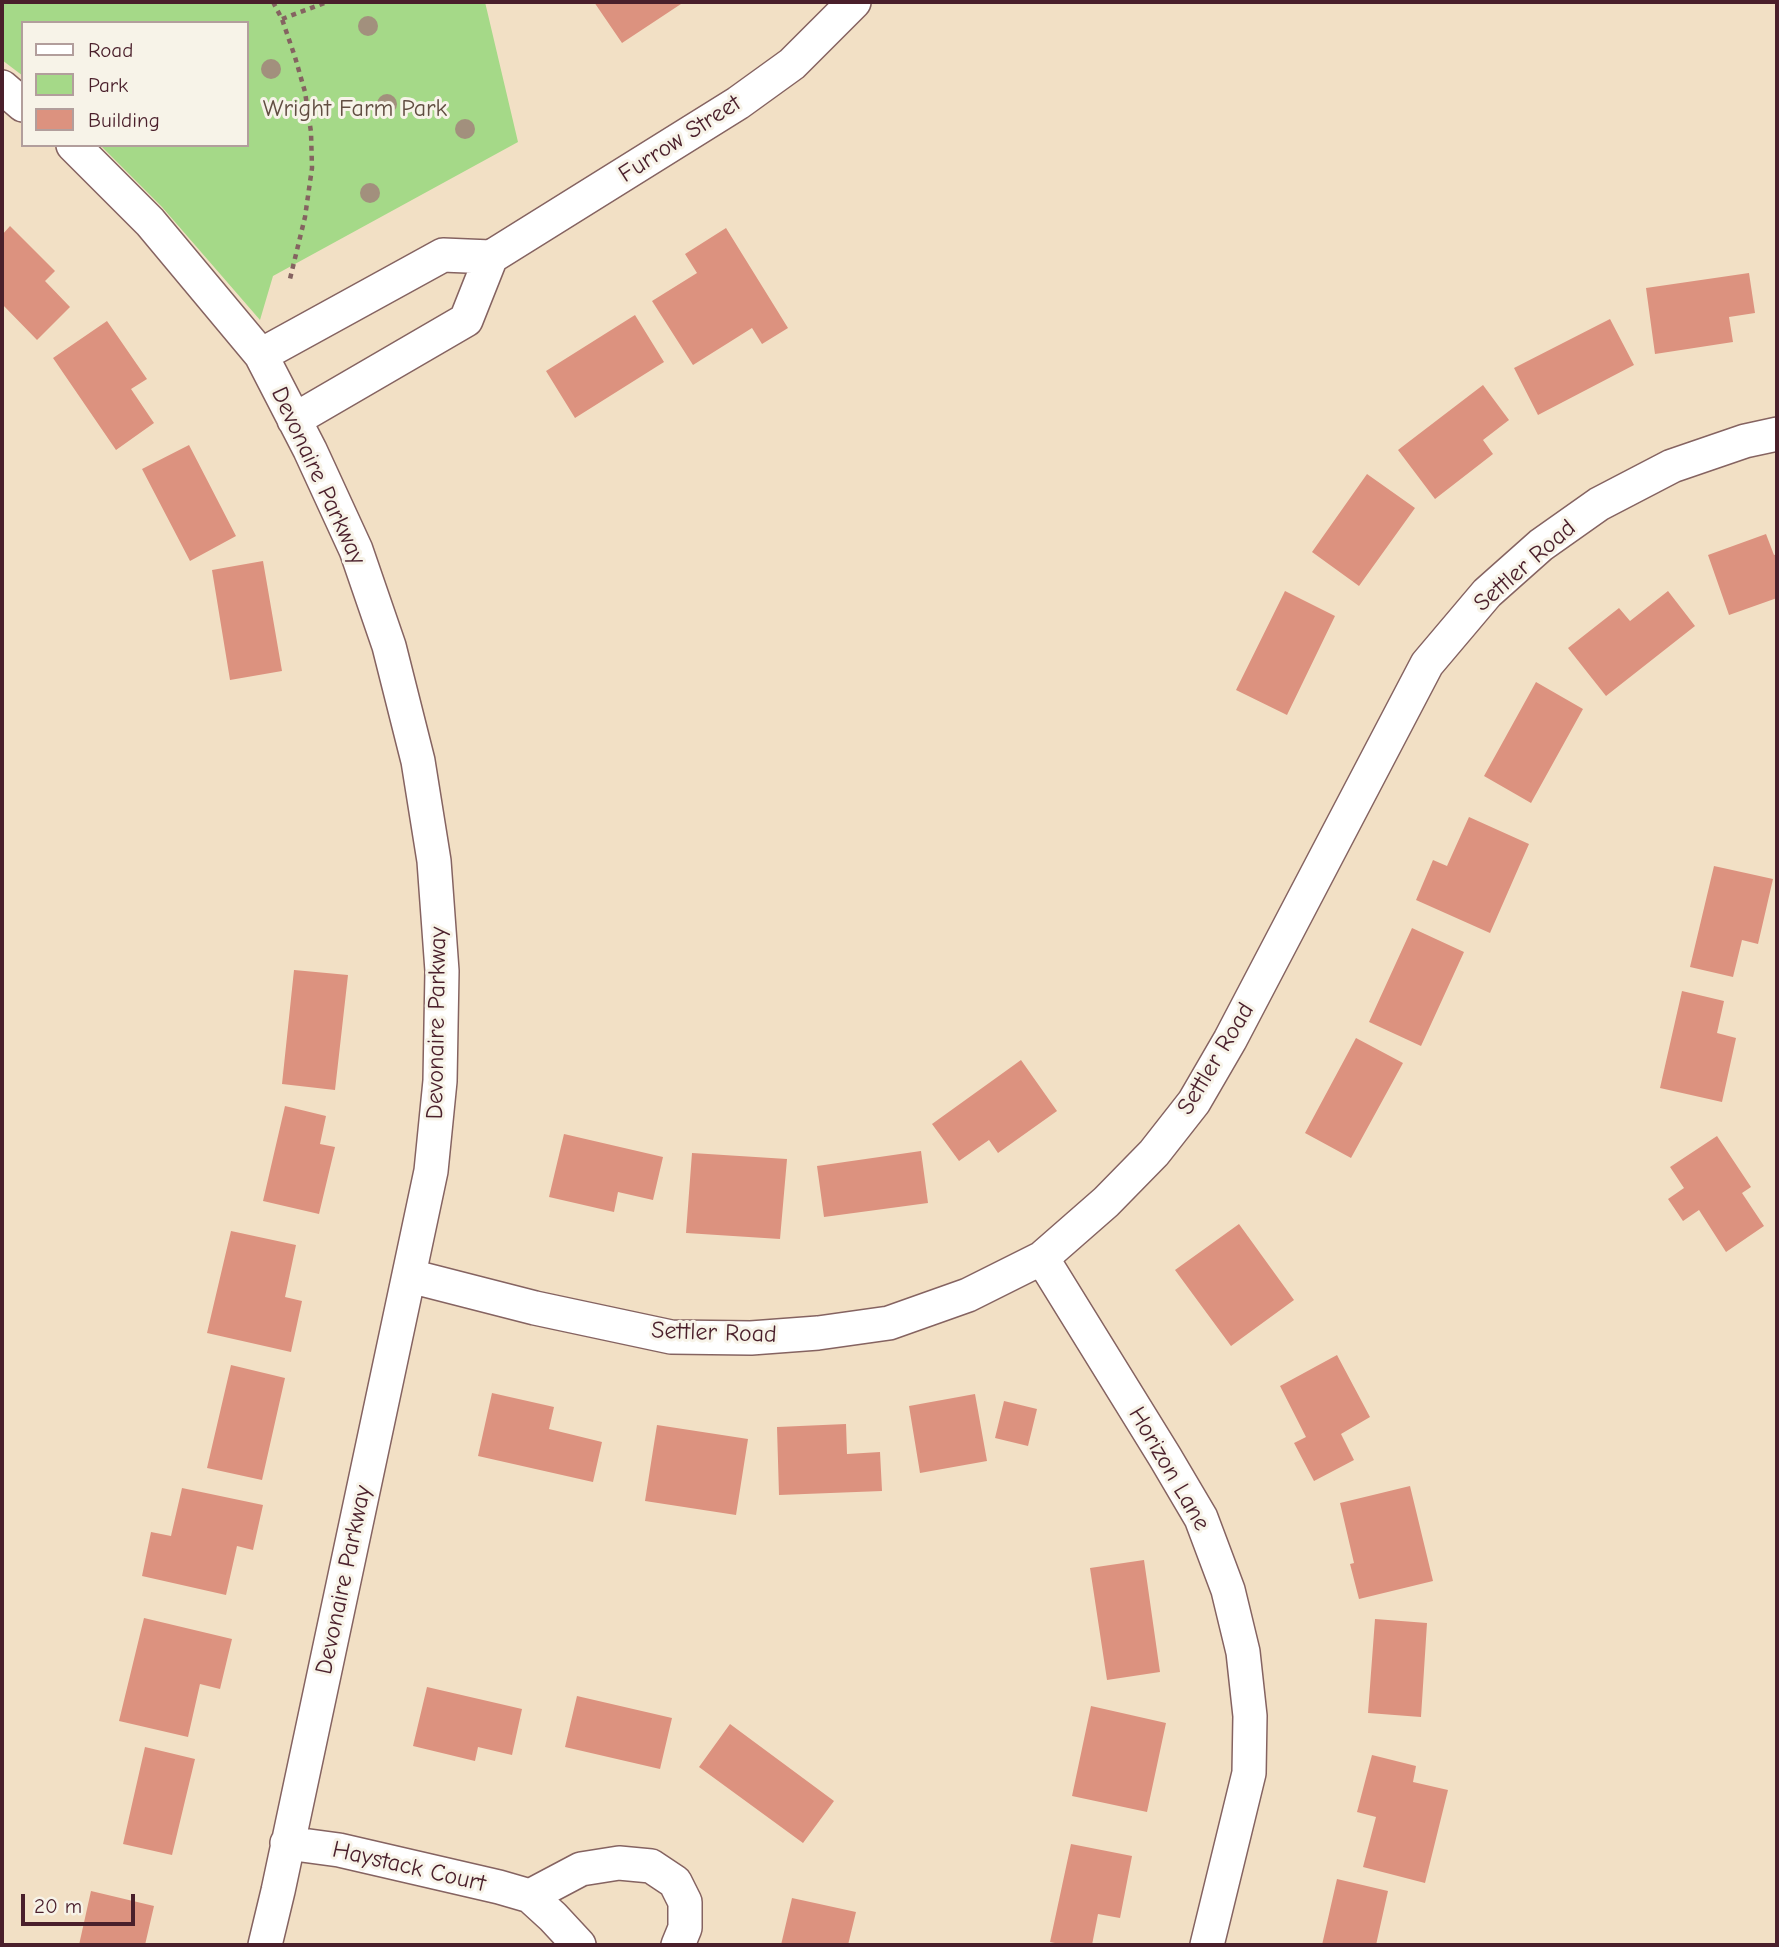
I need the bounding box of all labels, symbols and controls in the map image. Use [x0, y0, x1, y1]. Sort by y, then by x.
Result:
legend [21, 21, 248, 147]
text: Road [88, 38, 133, 62]
text: Park [88, 73, 128, 97]
street label: Furrow Street [614, 89, 746, 189]
park label: Wright Farm Park [263, 95, 447, 123]
text: Building [88, 108, 160, 132]
street label: Devonaire Parkway [264, 383, 372, 569]
street label: Settler Road [1468, 514, 1582, 618]
street label: Devonaire Parkway [421, 926, 453, 1120]
street label: Settler Road [1171, 998, 1261, 1120]
street label: Settler Road [651, 1316, 777, 1350]
street label: Horizon Lane [1122, 1402, 1216, 1536]
street label: Devonaire Parkway [310, 1483, 378, 1677]
street label: Haystack Court [330, 1835, 488, 1899]
scale bar [24, 1881, 138, 1925]
text: 20 m [34, 1894, 82, 1918]

